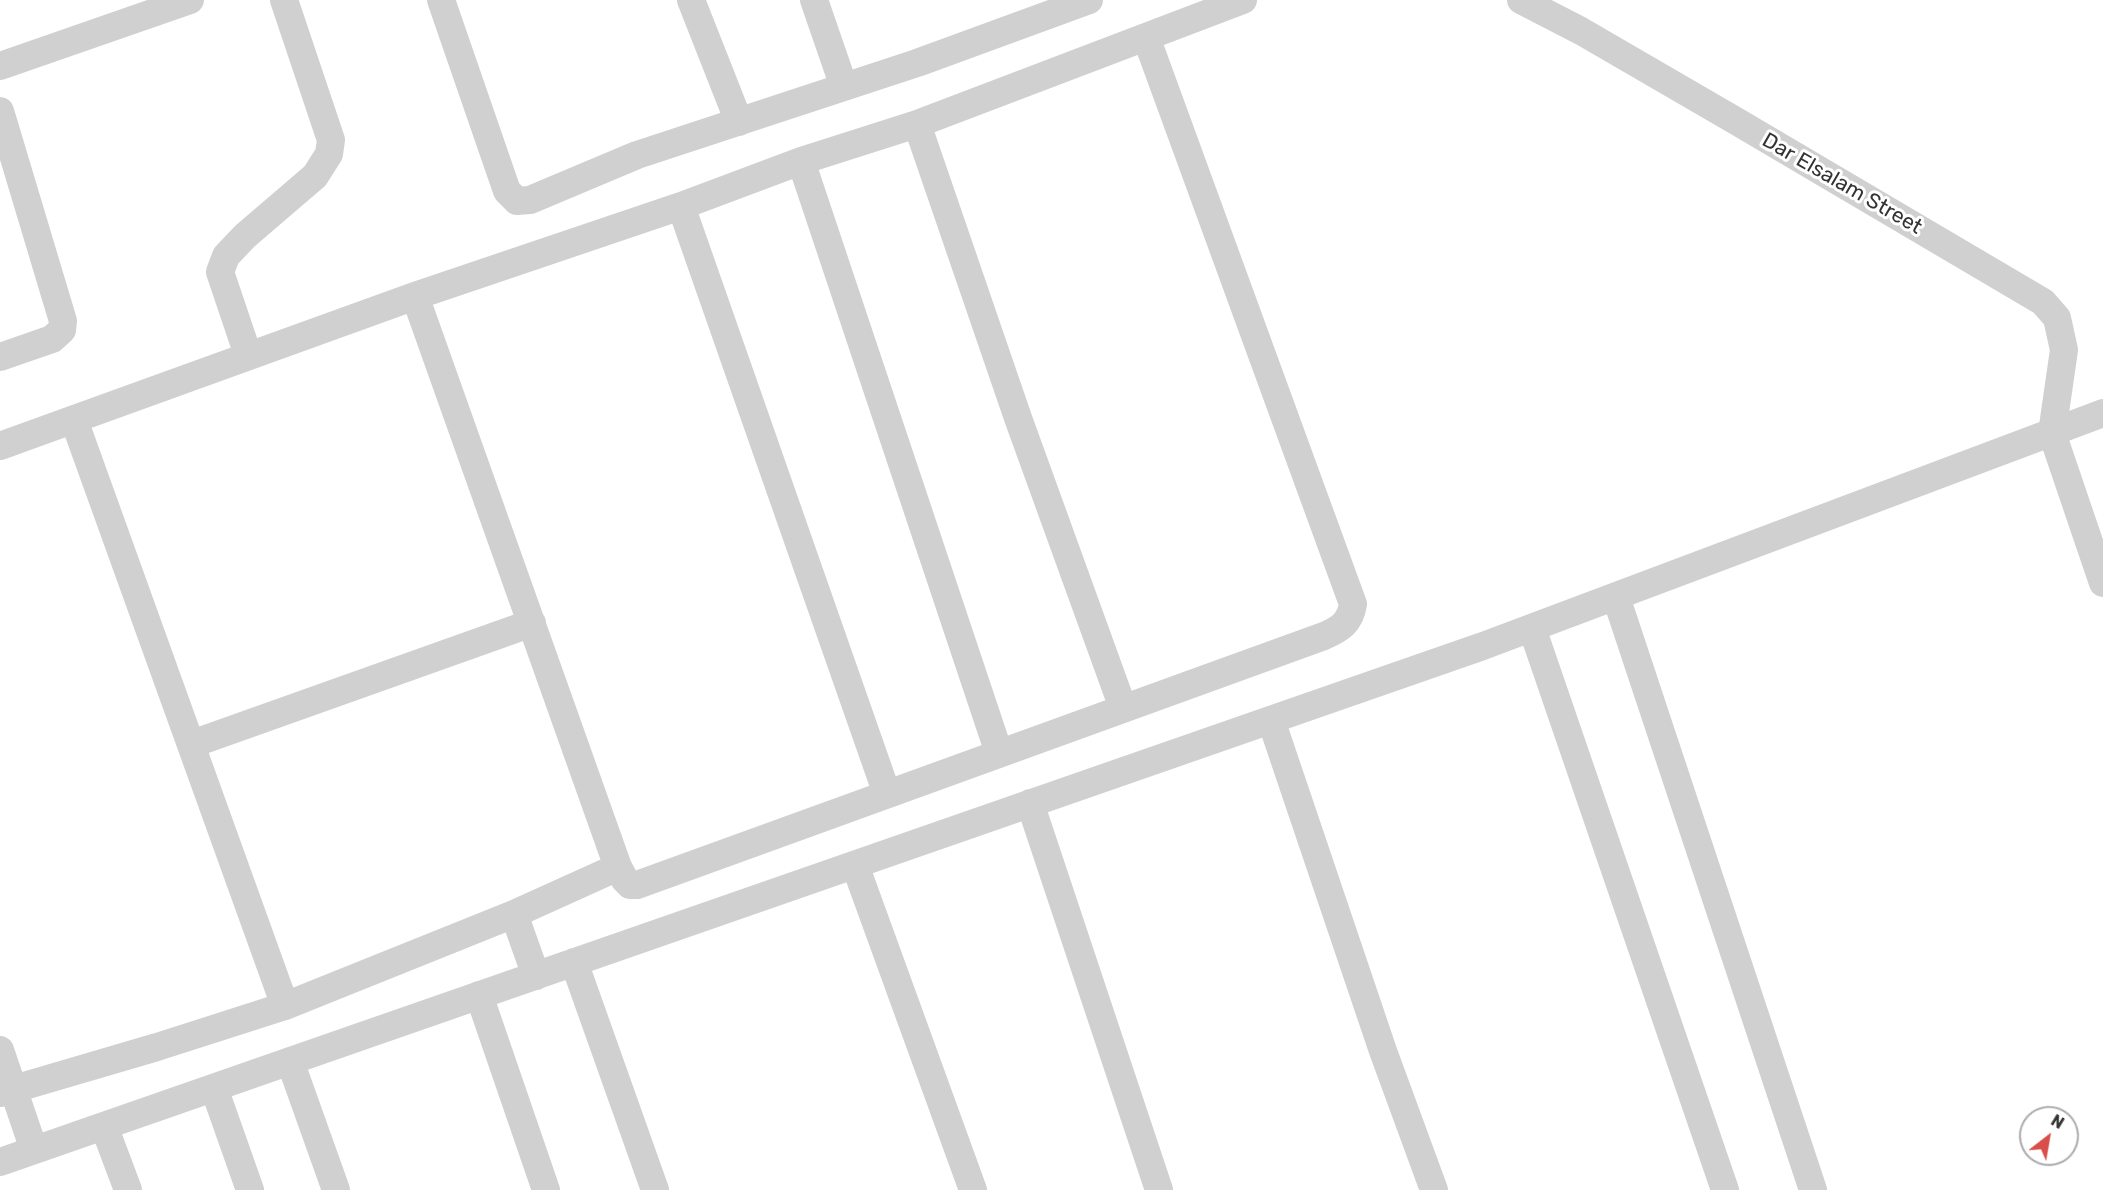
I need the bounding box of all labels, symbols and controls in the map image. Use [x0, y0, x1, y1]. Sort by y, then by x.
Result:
street label: Dar Elsalam Street [1758, 128, 1926, 240]
north arrow [2019, 1106, 2079, 1166]
text: N [2048, 1111, 2067, 1133]

